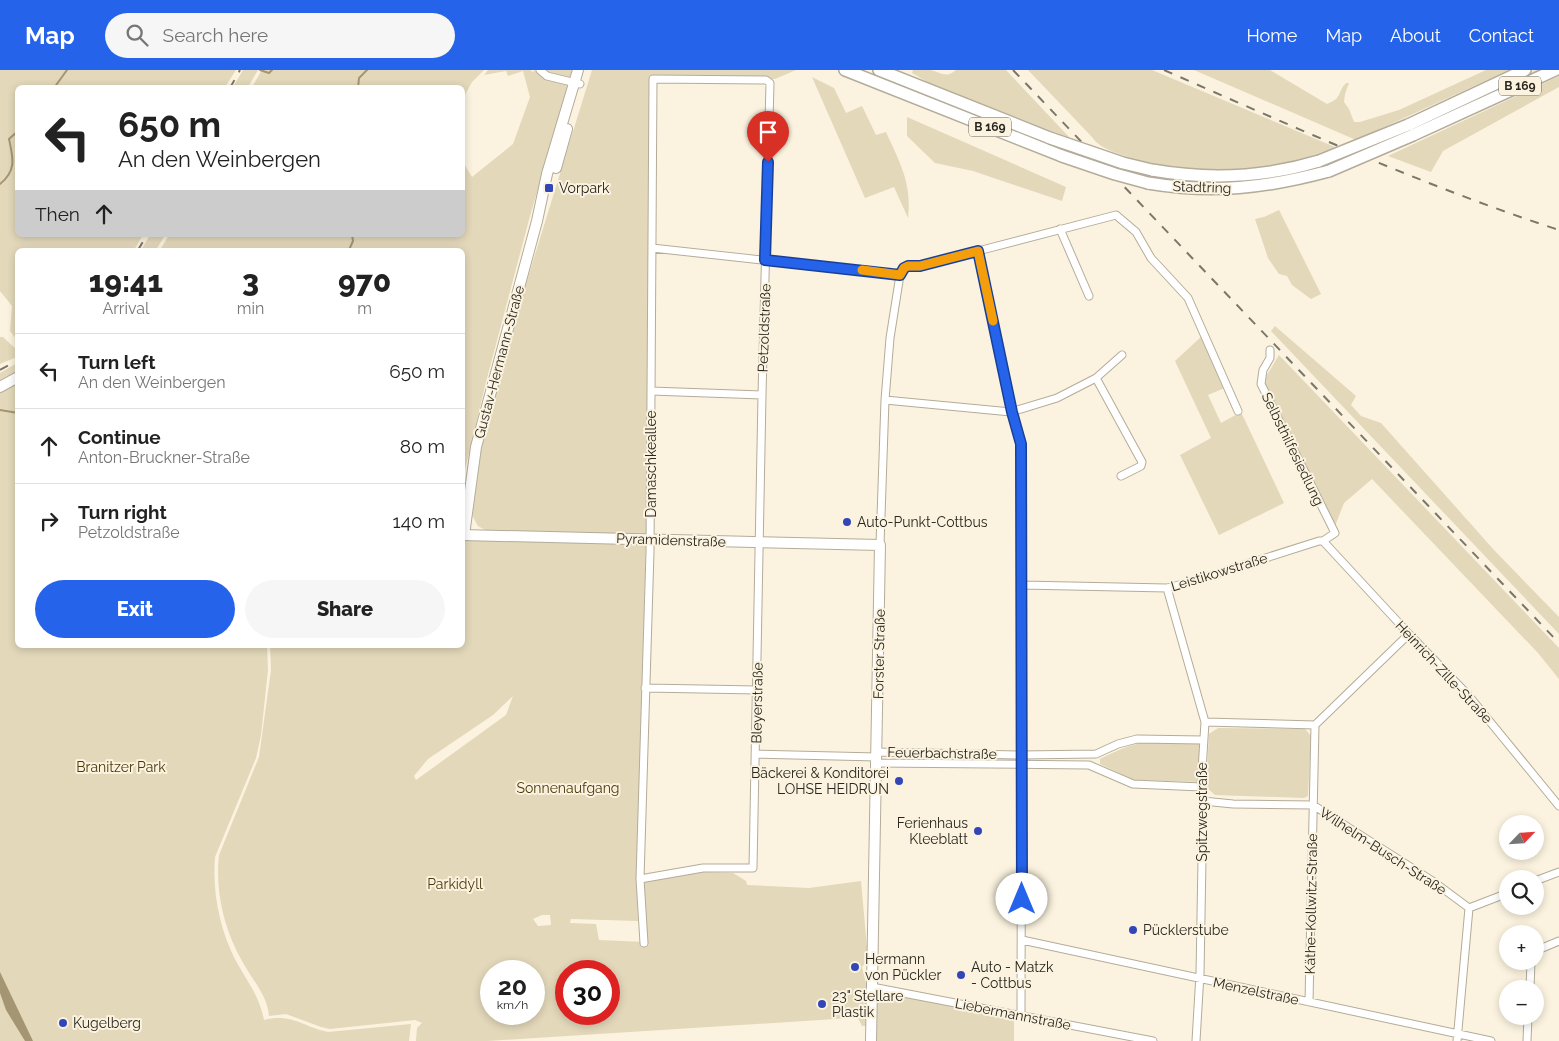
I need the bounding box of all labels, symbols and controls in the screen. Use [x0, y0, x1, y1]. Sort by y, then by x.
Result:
search box [105, 13, 455, 58]
text: Map [25, 21, 75, 50]
icon: search [123, 21, 151, 49]
text: Search here [163, 24, 268, 46]
text: Home [1246, 25, 1297, 46]
text: Map [1325, 25, 1362, 46]
text: About [1390, 25, 1441, 46]
text: Contact [1469, 25, 1534, 46]
road number: B 169 [1499, 77, 1541, 96]
text: 650 m [118, 104, 221, 145]
icon: left [35, 105, 100, 170]
pin [747, 111, 789, 162]
icon: arrive [754, 118, 782, 146]
road number: B 169 [969, 118, 1011, 136]
text: An den Weinbergen [118, 146, 321, 172]
street label: Stadtring [1172, 178, 1232, 196]
place label: Vorpark [559, 180, 610, 196]
marker: Vorpark [543, 182, 555, 194]
icon: ahead [90, 200, 118, 228]
text: Then [35, 203, 80, 225]
text: 19:41 [89, 264, 163, 299]
text: 3 [242, 264, 259, 299]
text: 970 [338, 264, 391, 299]
street label: Petzoldstraße [754, 283, 774, 373]
street label: Gustav-Hermann-Straße [471, 284, 527, 440]
text: Arrival [102, 299, 149, 318]
text: min [237, 299, 264, 318]
text: m [357, 299, 372, 318]
text: Turn left [78, 351, 155, 373]
icon: left [35, 357, 63, 385]
text: 650 m [389, 360, 445, 382]
text: An den Weinbergen [78, 373, 226, 392]
street label: Selbsthilfesiedlung [1259, 390, 1327, 508]
street label: Damaschkeallee [643, 410, 659, 518]
text: Continue [78, 426, 161, 448]
icon: ahead [35, 432, 63, 460]
text: 80 m [400, 435, 445, 457]
text: Anton-Bruckner-Straße [78, 448, 250, 467]
text: Turn right [78, 501, 167, 523]
icon: right [35, 507, 63, 535]
text: 140 m [393, 510, 445, 532]
place label: Auto-Punkt-Cottbus [857, 514, 988, 530]
marker: Auto-Punkt-Cottbus [841, 516, 853, 528]
text: Petzoldstraße [78, 523, 180, 542]
street label: Pyramidenstraße [616, 530, 726, 550]
street label: Leistikowstraße [1169, 550, 1269, 594]
button: Exit [35, 580, 235, 638]
button: Share [245, 580, 445, 638]
street label: Forster Straße [870, 609, 888, 699]
street label: Heinrich-Zille-Straße [1392, 617, 1496, 727]
street label: Bleyerstraße [748, 662, 766, 744]
street label: Feuerbachstraße [887, 744, 997, 762]
park label: Branitzer Park [76, 759, 166, 775]
street label: Spitzwegstraße [1194, 762, 1210, 862]
place label: Bäckerei & Konditorei LOHSE HEIDRUN [751, 765, 889, 797]
marker: Bäckerei & Konditorei LOHSE HEIDRUN [893, 775, 905, 787]
park label: Sonnenaufgang [516, 780, 620, 796]
street label: Wilhelm-Busch-Straße [1317, 804, 1449, 898]
place label: Ferienhaus Kleeblatt [897, 815, 968, 847]
north arrow [1499, 815, 1544, 860]
map controls [1499, 815, 1544, 1025]
marker: Ferienhaus Kleeblatt [972, 825, 984, 837]
street label: Käthe-Kollwitz-Straße [1302, 833, 1320, 975]
button: search [1499, 870, 1544, 915]
position arrow [995, 872, 1047, 924]
park label: Parkidyll [427, 876, 483, 892]
place label: Pücklerstube [1143, 922, 1229, 938]
marker: Pücklerstube [1127, 924, 1139, 936]
button: + [1499, 925, 1544, 970]
place label: Hermann von Pückler [865, 951, 941, 983]
place label: Auto - Matzk - Cottbus [971, 959, 1054, 991]
speed limit sign: 30 [555, 960, 620, 1025]
marker: Hermann von Pückler [849, 961, 861, 973]
marker: Auto - Matzk - Cottbus [955, 969, 967, 981]
text: 20 [498, 971, 527, 1001]
street label: Menzelstraße [1212, 974, 1300, 1008]
button: − [1499, 980, 1544, 1025]
place label: 23" Stellare Plastik [832, 988, 903, 1020]
street label: Liebermannstraße [954, 995, 1072, 1033]
text: km/h [497, 998, 528, 1012]
marker: 23" Stellare Plastik [816, 998, 828, 1010]
place label: Kugelberg [73, 1015, 141, 1031]
marker: Kugelberg [57, 1017, 69, 1029]

